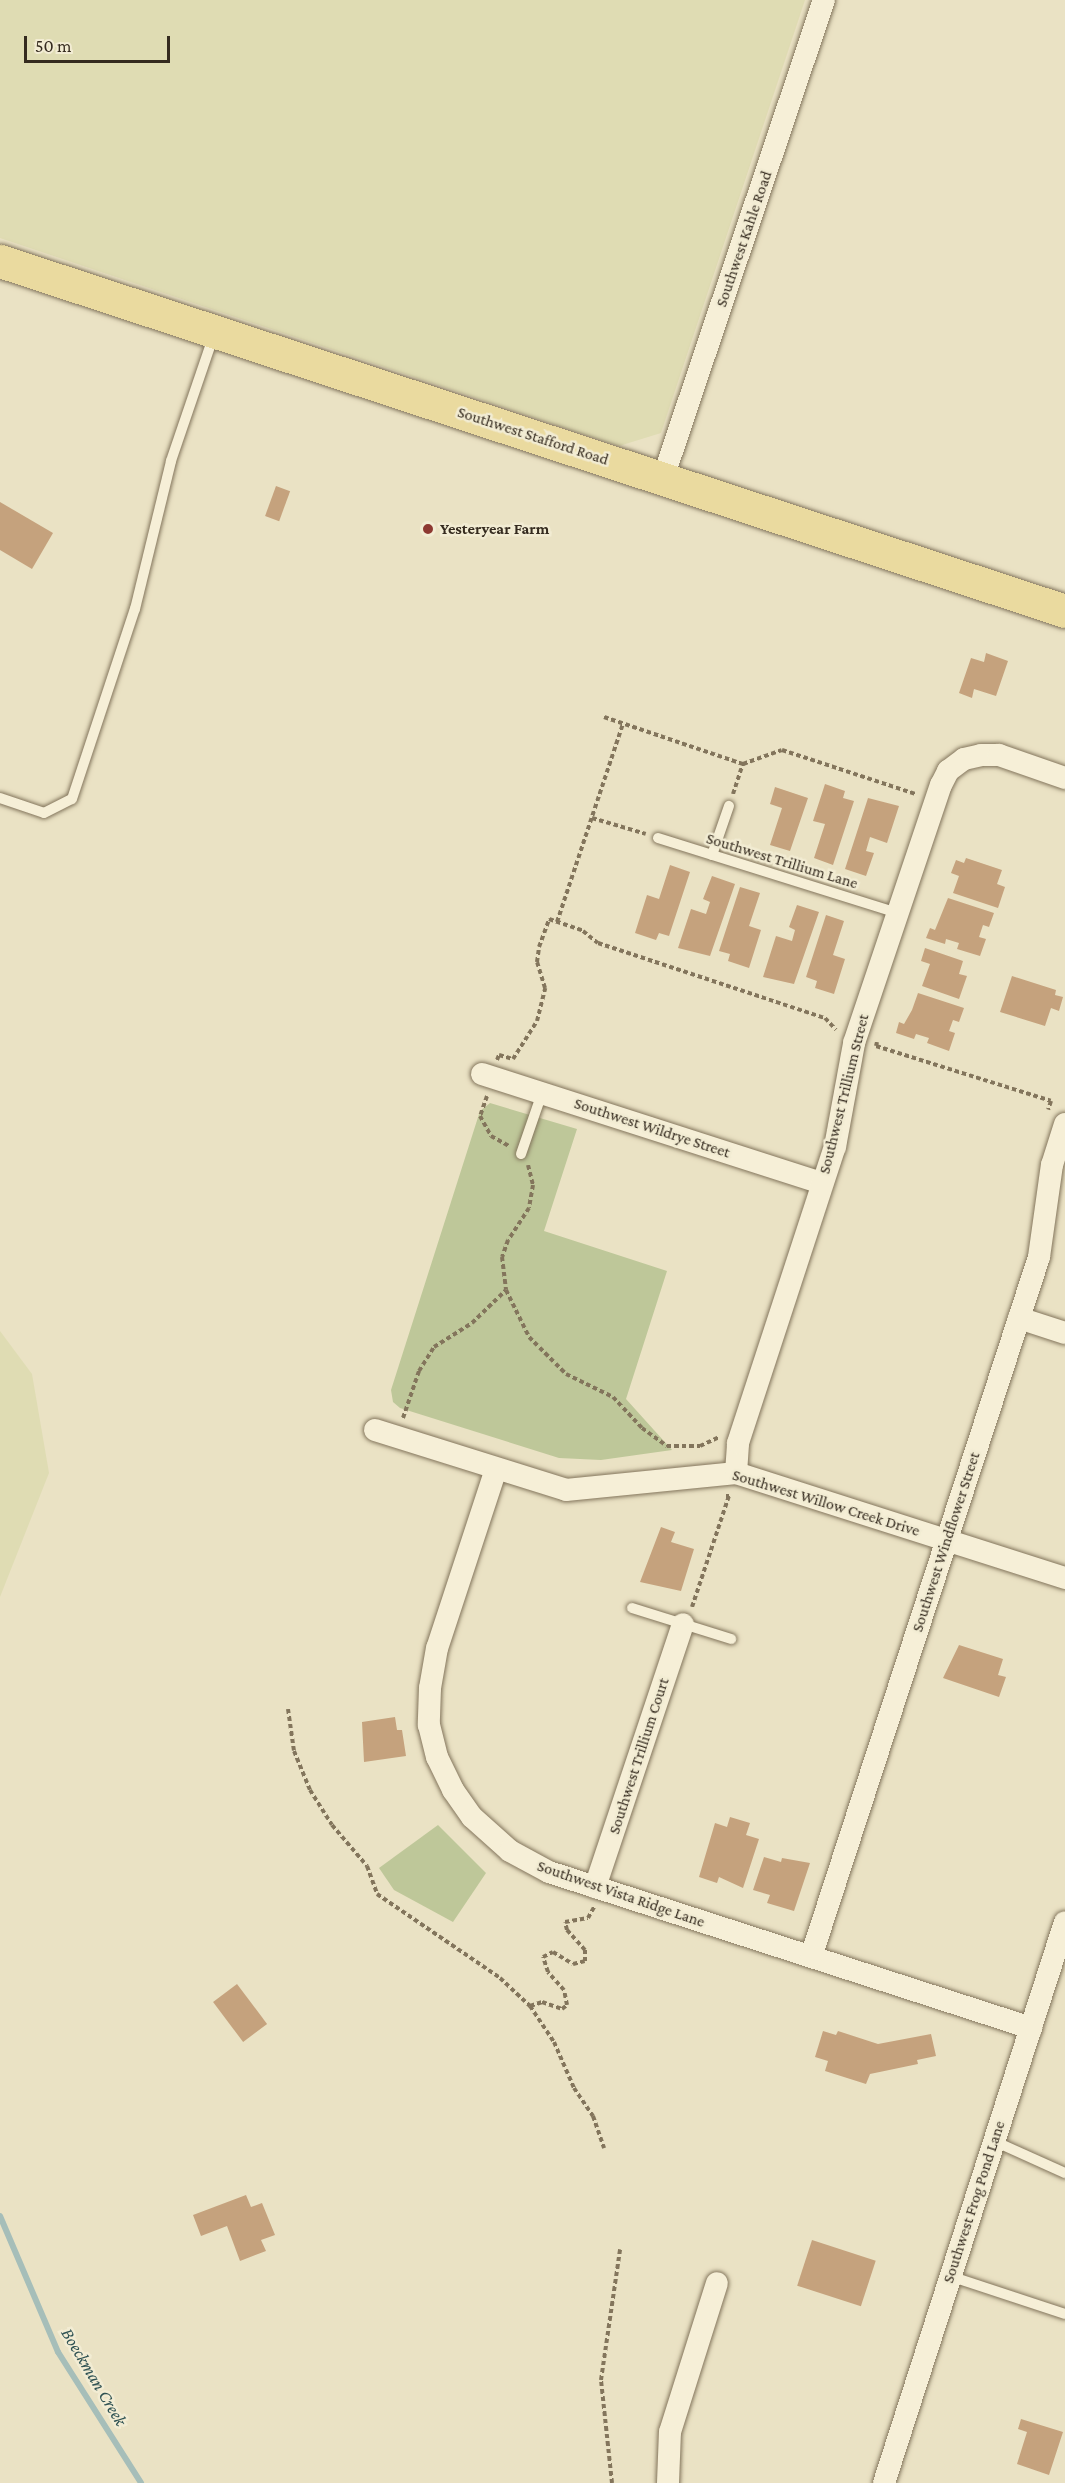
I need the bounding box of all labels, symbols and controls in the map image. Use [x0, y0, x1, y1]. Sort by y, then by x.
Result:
scale bar [27, 24, 172, 62]
text: 50 m [35, 36, 72, 56]
street label: Southwest Kahle Road [712, 168, 776, 310]
street label: Southwest Stafford Road [455, 403, 611, 469]
place label: Yesteryear Farm [440, 519, 549, 539]
marker: Yesteryear Farm [421, 522, 435, 536]
street label: Southwest Trillium Lane [704, 829, 860, 893]
street label: Southwest Trillium Street [815, 1012, 873, 1176]
street label: Southwest Wildrye Street [572, 1094, 732, 1162]
street label: Southwest Windflower Street [908, 1450, 984, 1634]
street label: Southwest Willow Creek Drive [730, 1465, 922, 1541]
street label: Southwest Trillium Court [605, 1675, 673, 1837]
street label: Southwest Vista Ridge Lane [535, 1856, 707, 1932]
street label: Southwest Frog Pond Lane [939, 2118, 1009, 2286]
water label: Boeckman Creek [56, 2324, 132, 2430]

